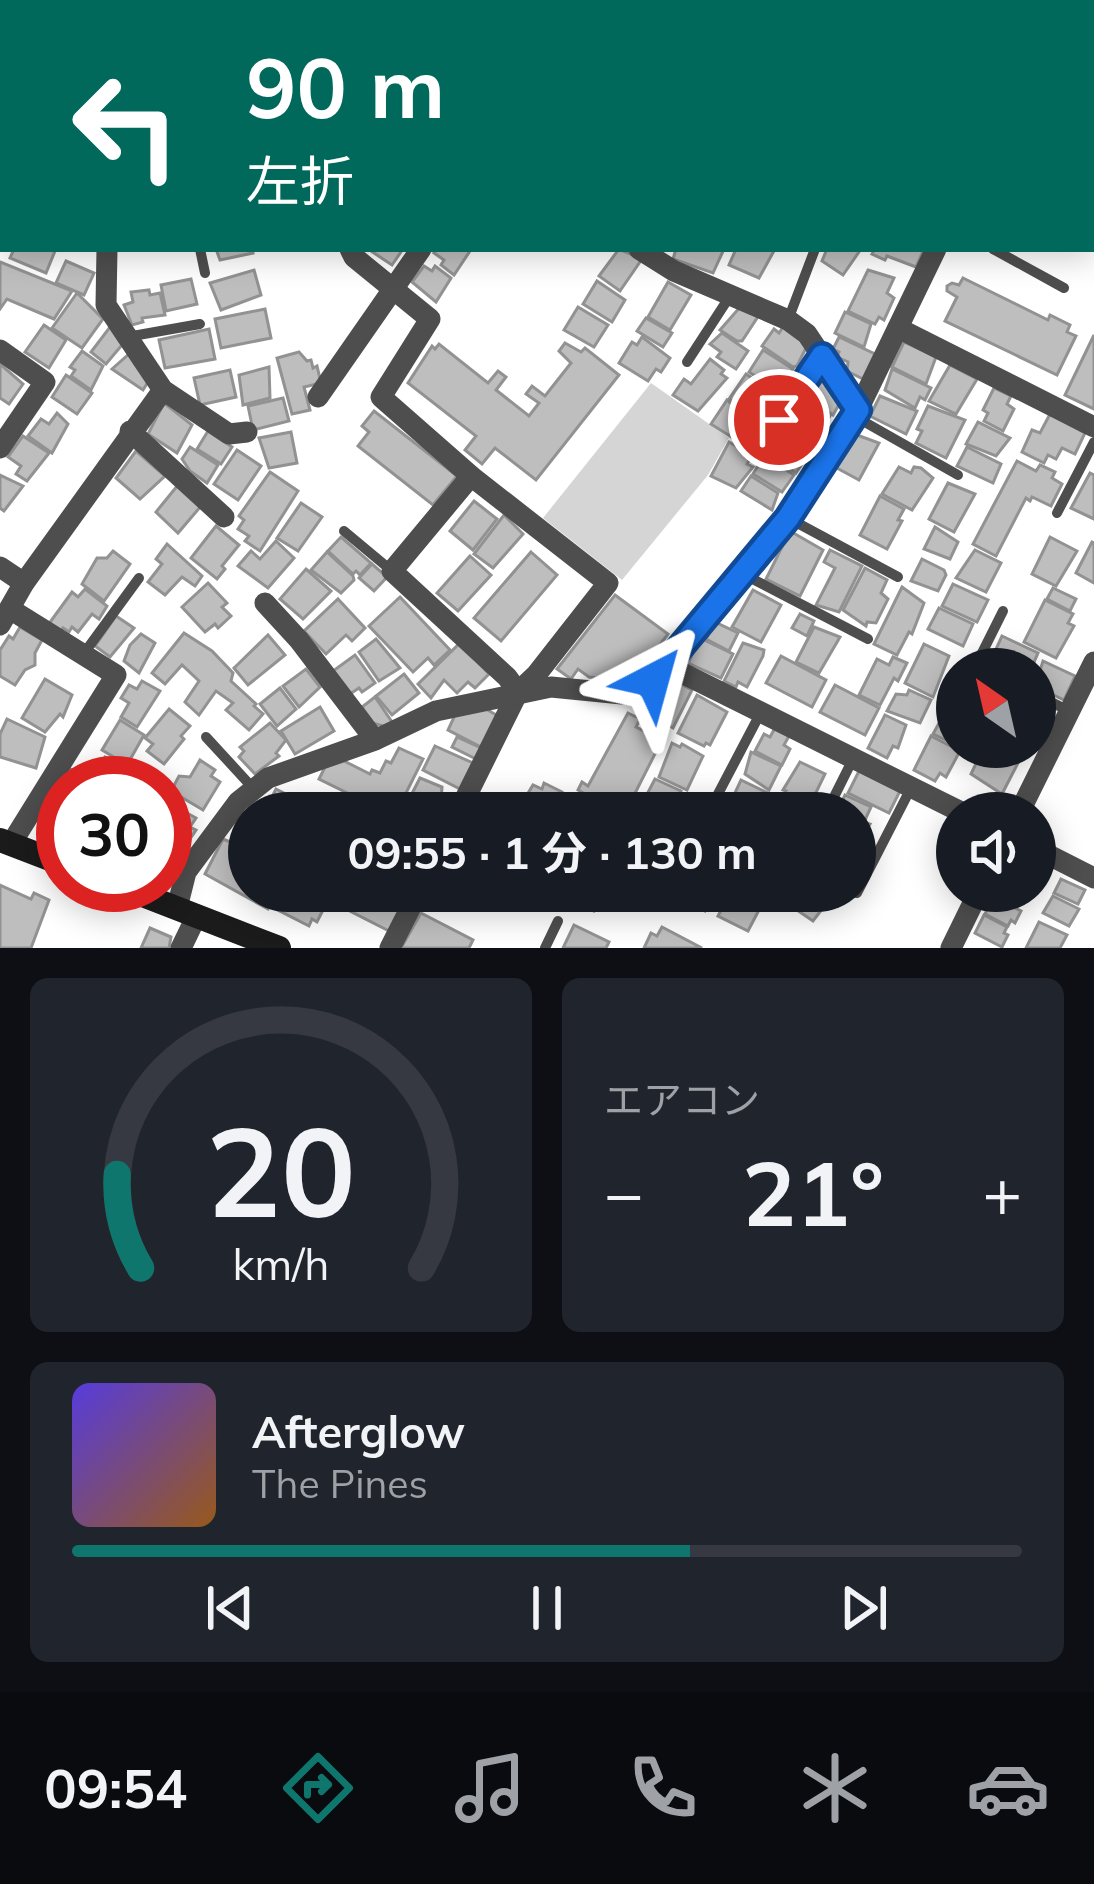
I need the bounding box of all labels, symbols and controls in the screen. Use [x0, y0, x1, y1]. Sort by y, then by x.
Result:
text: 90 m [246, 34, 445, 139]
icon: left [48, 48, 204, 204]
text: 左折 [246, 147, 354, 215]
pin [728, 369, 830, 471]
icon: arrive [746, 387, 812, 453]
position arrow [590, 617, 716, 743]
north arrow [936, 648, 1056, 768]
map controls [936, 648, 1056, 912]
speed limit sign: 30 [36, 756, 192, 912]
button: sound [936, 792, 1056, 912]
text: 09:55 · 1 分 · 130 m [347, 824, 757, 880]
text: エアコン [604, 1075, 760, 1124]
text: 20 [206, 1092, 356, 1248]
text: 21° [742, 1136, 884, 1249]
text: − [604, 1151, 644, 1234]
text: + [982, 1151, 1022, 1234]
text: km/h [232, 1237, 330, 1291]
text: Afterglow [252, 1403, 465, 1459]
text: The Pines [252, 1459, 428, 1508]
icon: previous [197, 1575, 263, 1641]
icon: pause [514, 1575, 580, 1641]
icon: next [831, 1575, 897, 1641]
icon: directions [276, 1746, 360, 1830]
icon: music [448, 1746, 532, 1830]
icon: phone [621, 1746, 705, 1830]
icon: climate [793, 1746, 877, 1830]
icon: car [966, 1746, 1050, 1830]
text: 09:54 [44, 1754, 187, 1822]

